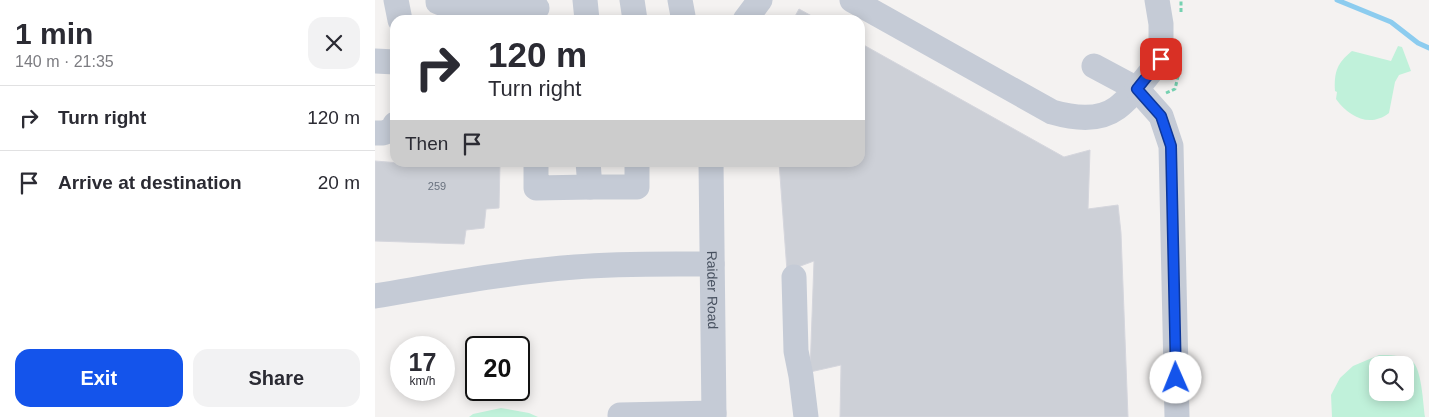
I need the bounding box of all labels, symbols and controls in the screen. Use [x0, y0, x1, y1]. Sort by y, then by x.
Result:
text: 1 min [15, 17, 93, 50]
button: close [308, 17, 360, 69]
icon: right [405, 35, 470, 100]
text: 120 m [488, 35, 587, 74]
pin [1140, 38, 1182, 80]
icon: arrive [1147, 45, 1175, 73]
text: 140 m · 21:35 [15, 53, 114, 70]
text: Turn right [488, 76, 581, 101]
icon: right [15, 104, 43, 132]
text: Turn right [58, 107, 146, 128]
text: 120 m [307, 107, 360, 128]
icon: arrive [458, 130, 486, 158]
text: Then [405, 133, 448, 154]
icon: arrive [15, 169, 43, 197]
text: Arrive at destination [58, 172, 242, 193]
text: 20 m [318, 172, 360, 193]
house number: 259 [428, 180, 446, 192]
street label: Raider Road [704, 251, 721, 329]
speed limit sign: 20 [465, 336, 530, 401]
text: 17 [409, 348, 436, 376]
button: Exit [15, 349, 183, 407]
button: Share [193, 349, 360, 407]
position arrow [1149, 351, 1201, 403]
map controls [1369, 356, 1414, 401]
button: search [1369, 356, 1414, 401]
text: km/h [409, 374, 436, 388]

